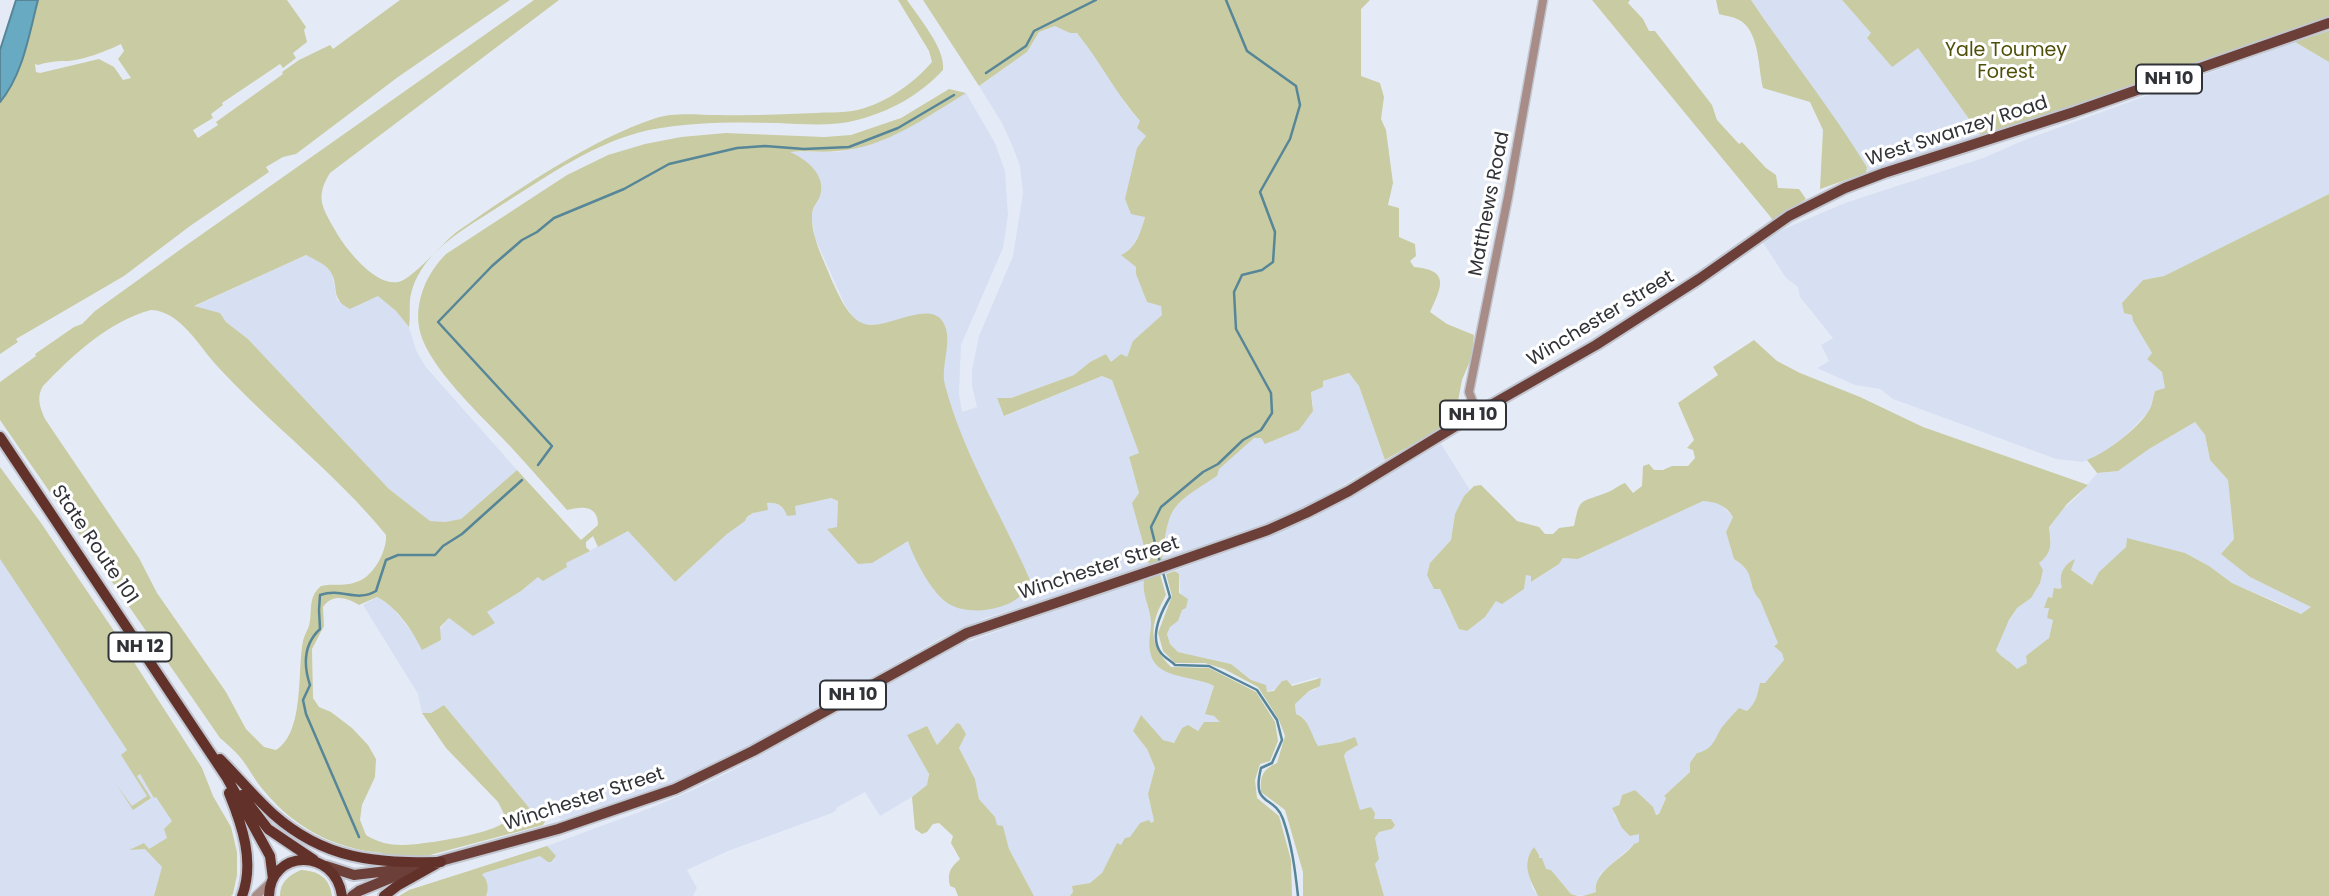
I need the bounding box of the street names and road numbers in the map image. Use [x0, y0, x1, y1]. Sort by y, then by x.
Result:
road number: NH 10 [2136, 64, 2202, 94]
street label: West Swanzey Road [1863, 92, 2051, 172]
street label: Matthews Road [1465, 130, 1515, 278]
street label: Winchester Street [1523, 266, 1679, 372]
road number: NH 10 [1440, 400, 1506, 430]
street label: State Route 101 [46, 481, 142, 609]
street label: Winchester Street [1016, 532, 1182, 606]
road number: NH 12 [108, 632, 172, 662]
road number: NH 10 [820, 680, 886, 710]
street label: Winchester Street [501, 763, 667, 837]

